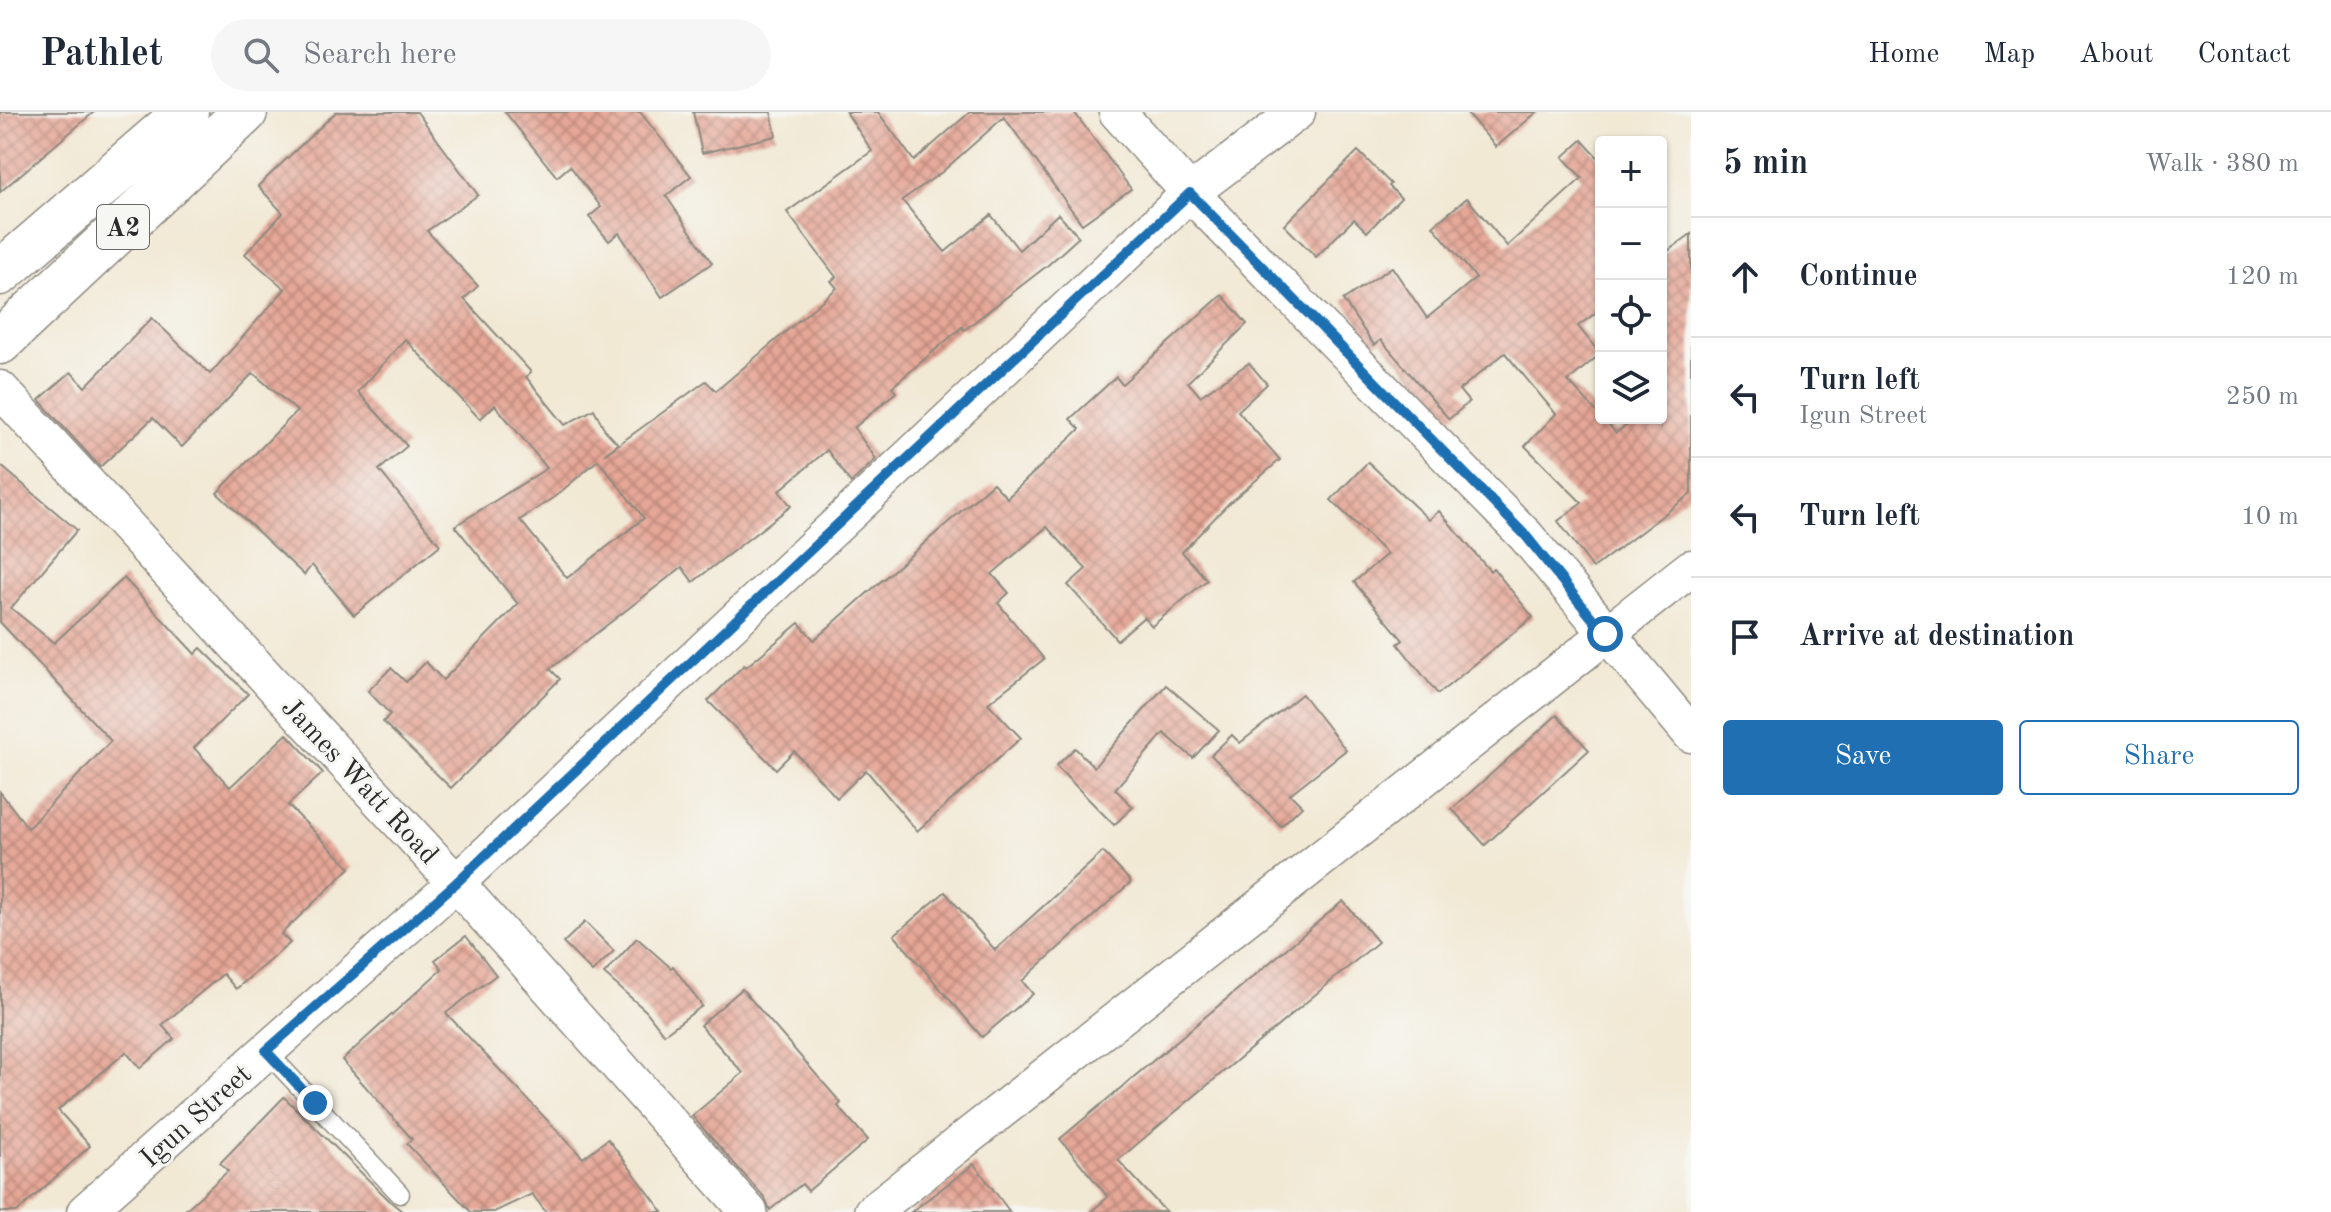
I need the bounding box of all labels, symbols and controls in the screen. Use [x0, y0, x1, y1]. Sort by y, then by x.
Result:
search box [211, 19, 771, 91]
icon: search [239, 33, 283, 77]
text: Pathlet [40, 36, 163, 74]
text: Search here [303, 40, 456, 70]
text: Home [1868, 41, 1939, 69]
text: Map [1983, 41, 2035, 69]
text: About [2079, 41, 2154, 69]
text: Contact [2198, 41, 2291, 69]
map controls [1595, 136, 1667, 424]
button: + [1595, 136, 1667, 208]
text: 5 min [1723, 147, 1808, 181]
text: Walk · 380 m [2145, 151, 2299, 177]
road number: A2 [97, 205, 149, 249]
button: − [1595, 208, 1667, 280]
icon: ahead [1723, 255, 1767, 299]
text: Continue [1799, 262, 1918, 292]
text: 120 m [2226, 264, 2299, 290]
button: locate [1595, 280, 1667, 352]
button: layers [1595, 352, 1667, 424]
text: Turn left [1799, 366, 1920, 396]
icon: left [1723, 375, 1767, 419]
text: 250 m [2226, 384, 2299, 410]
text: Igun Street [1799, 403, 1927, 429]
icon: left [1723, 495, 1767, 539]
text: Turn left [1799, 502, 1920, 532]
text: 10 m [2241, 504, 2299, 530]
icon: arrive [1723, 615, 1767, 659]
route start [1587, 616, 1623, 652]
text: Arrive at destination [1799, 622, 2074, 652]
street label: James Watt Road [275, 694, 442, 870]
button: Save [1723, 720, 2003, 795]
button: Share [2019, 720, 2299, 795]
street label: Igun Street [136, 1061, 258, 1174]
route end [297, 1085, 333, 1121]

